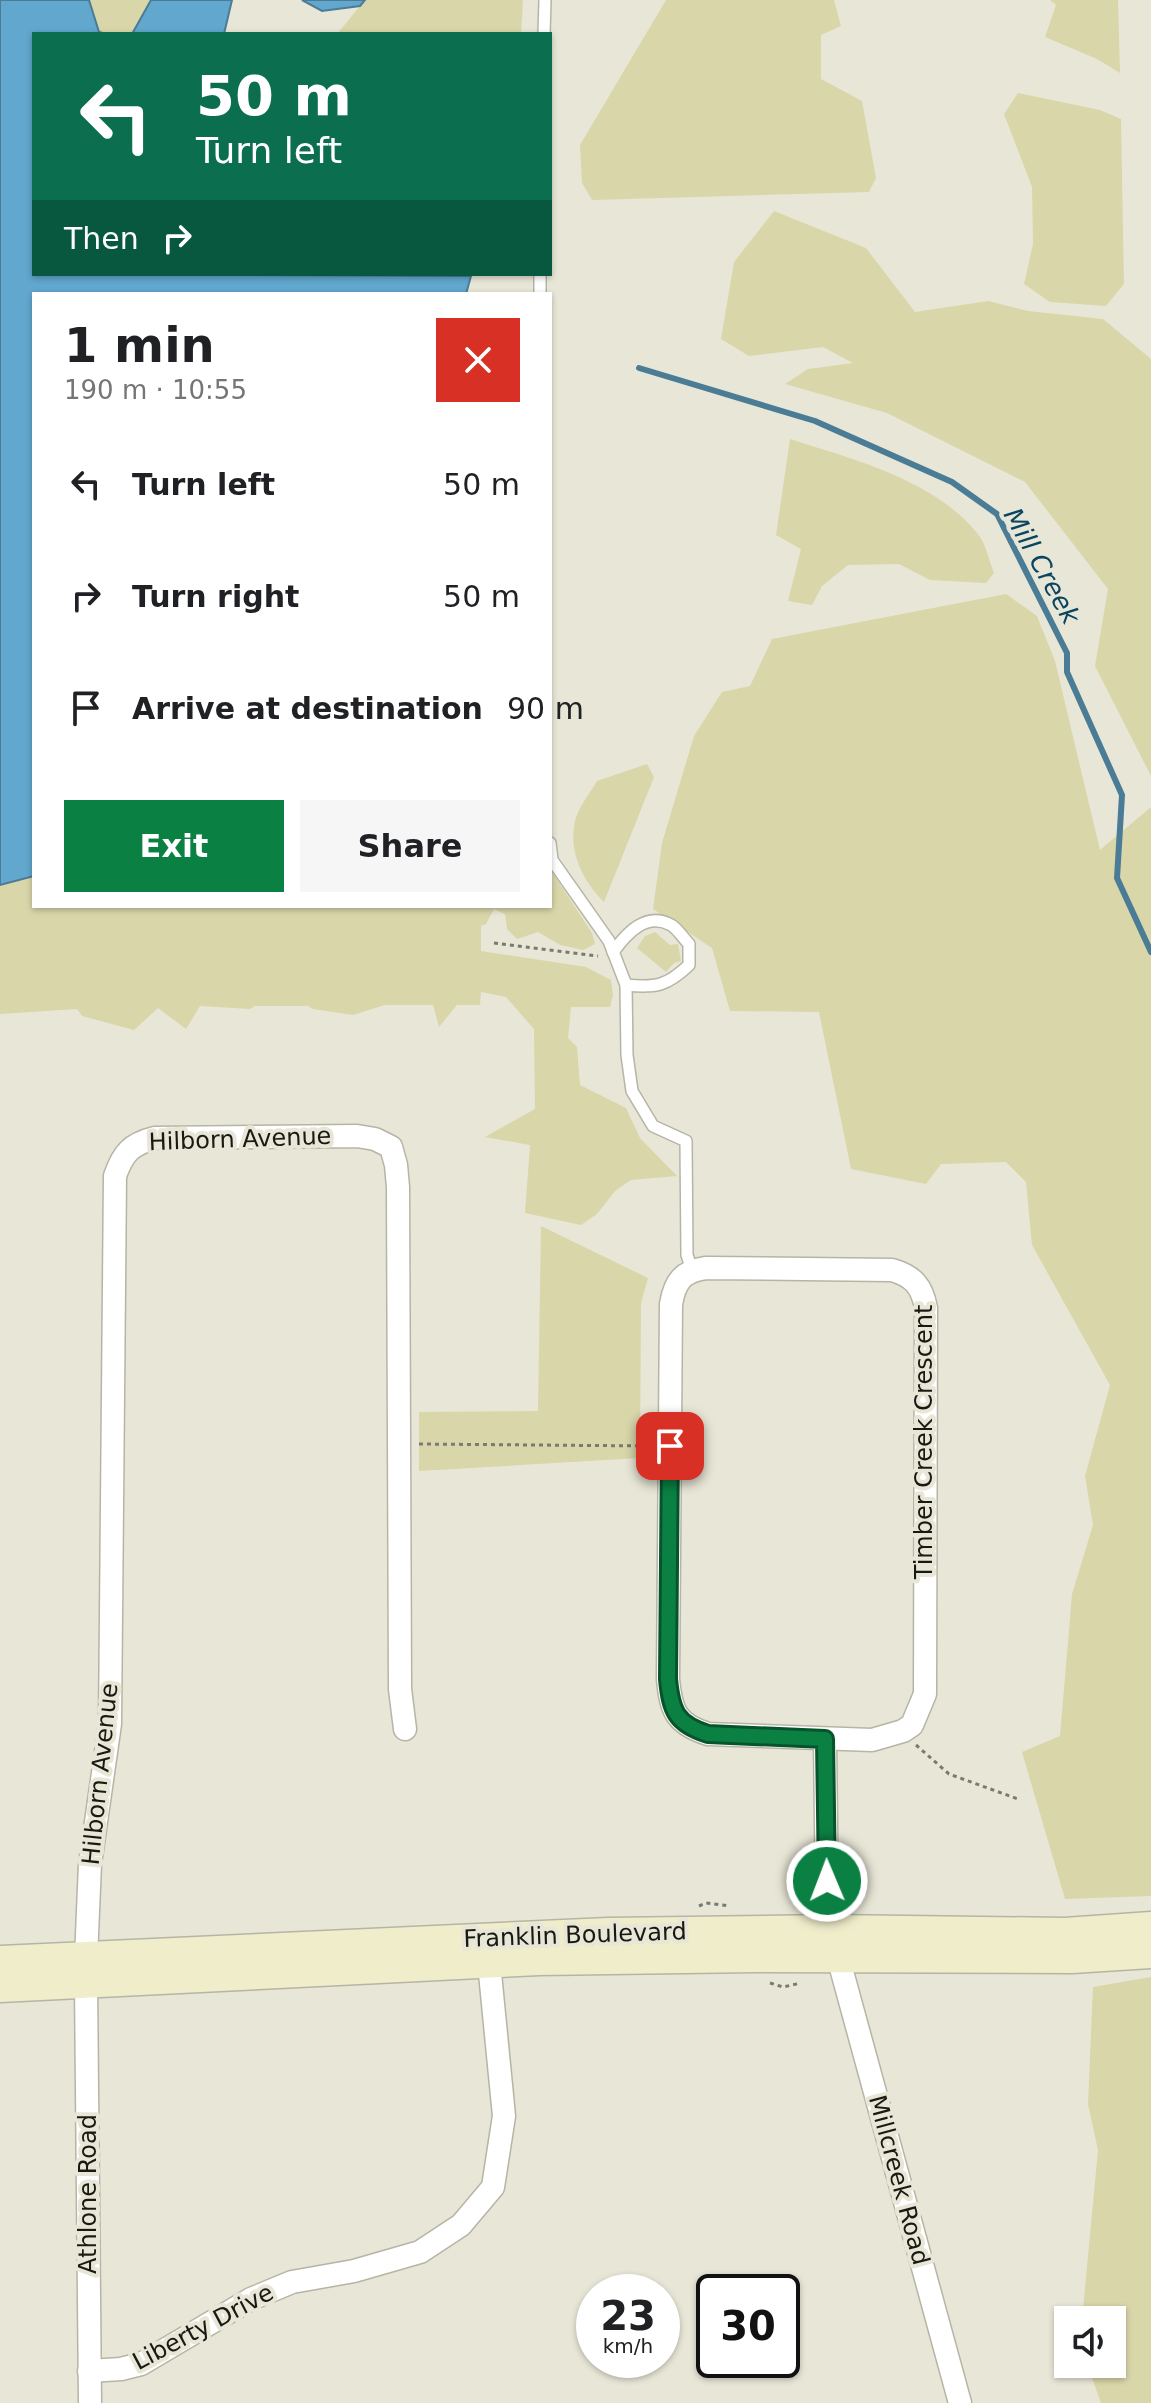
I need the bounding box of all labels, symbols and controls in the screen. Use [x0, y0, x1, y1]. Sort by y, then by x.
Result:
text: 50 m [196, 63, 352, 128]
icon: left [64, 64, 168, 168]
text: Turn left [196, 130, 342, 171]
icon: right [155, 216, 199, 260]
text: Then [64, 221, 139, 256]
text: 1 min [64, 317, 215, 373]
button: close [436, 318, 520, 402]
text: 190 m · 10:55 [64, 375, 247, 405]
icon: left [64, 462, 108, 506]
text: Turn left [132, 467, 275, 502]
text: 50 m [443, 467, 520, 502]
water label: Mill Creek [998, 503, 1087, 630]
icon: right [64, 574, 108, 618]
text: Turn right [132, 579, 299, 614]
text: 50 m [443, 579, 520, 614]
icon: arrive [64, 686, 108, 730]
text: Arrive at destination [132, 691, 483, 726]
text: 90 m [507, 691, 584, 726]
button: Exit [64, 800, 284, 892]
button: Share [300, 800, 520, 892]
street label: Hilborn Avenue [148, 1122, 332, 1156]
street label: Timber Creek Crescent [910, 1305, 938, 1580]
pin [636, 1412, 704, 1480]
icon: arrive [648, 1424, 692, 1468]
street label: Hilborn Avenue [77, 1682, 123, 1866]
position arrow [785, 1839, 869, 1923]
street label: Franklin Boulevard [463, 1917, 687, 1953]
street label: Millcreek Road [863, 2092, 935, 2268]
street label: Athlone Road [74, 2114, 102, 2274]
speed limit sign: 30 [696, 2274, 800, 2378]
street label: Liberty Drive [128, 2278, 278, 2376]
text: 23 [600, 2293, 656, 2339]
map controls [1054, 2306, 1126, 2378]
button: sound [1054, 2306, 1126, 2378]
text: km/h [603, 2334, 653, 2358]

